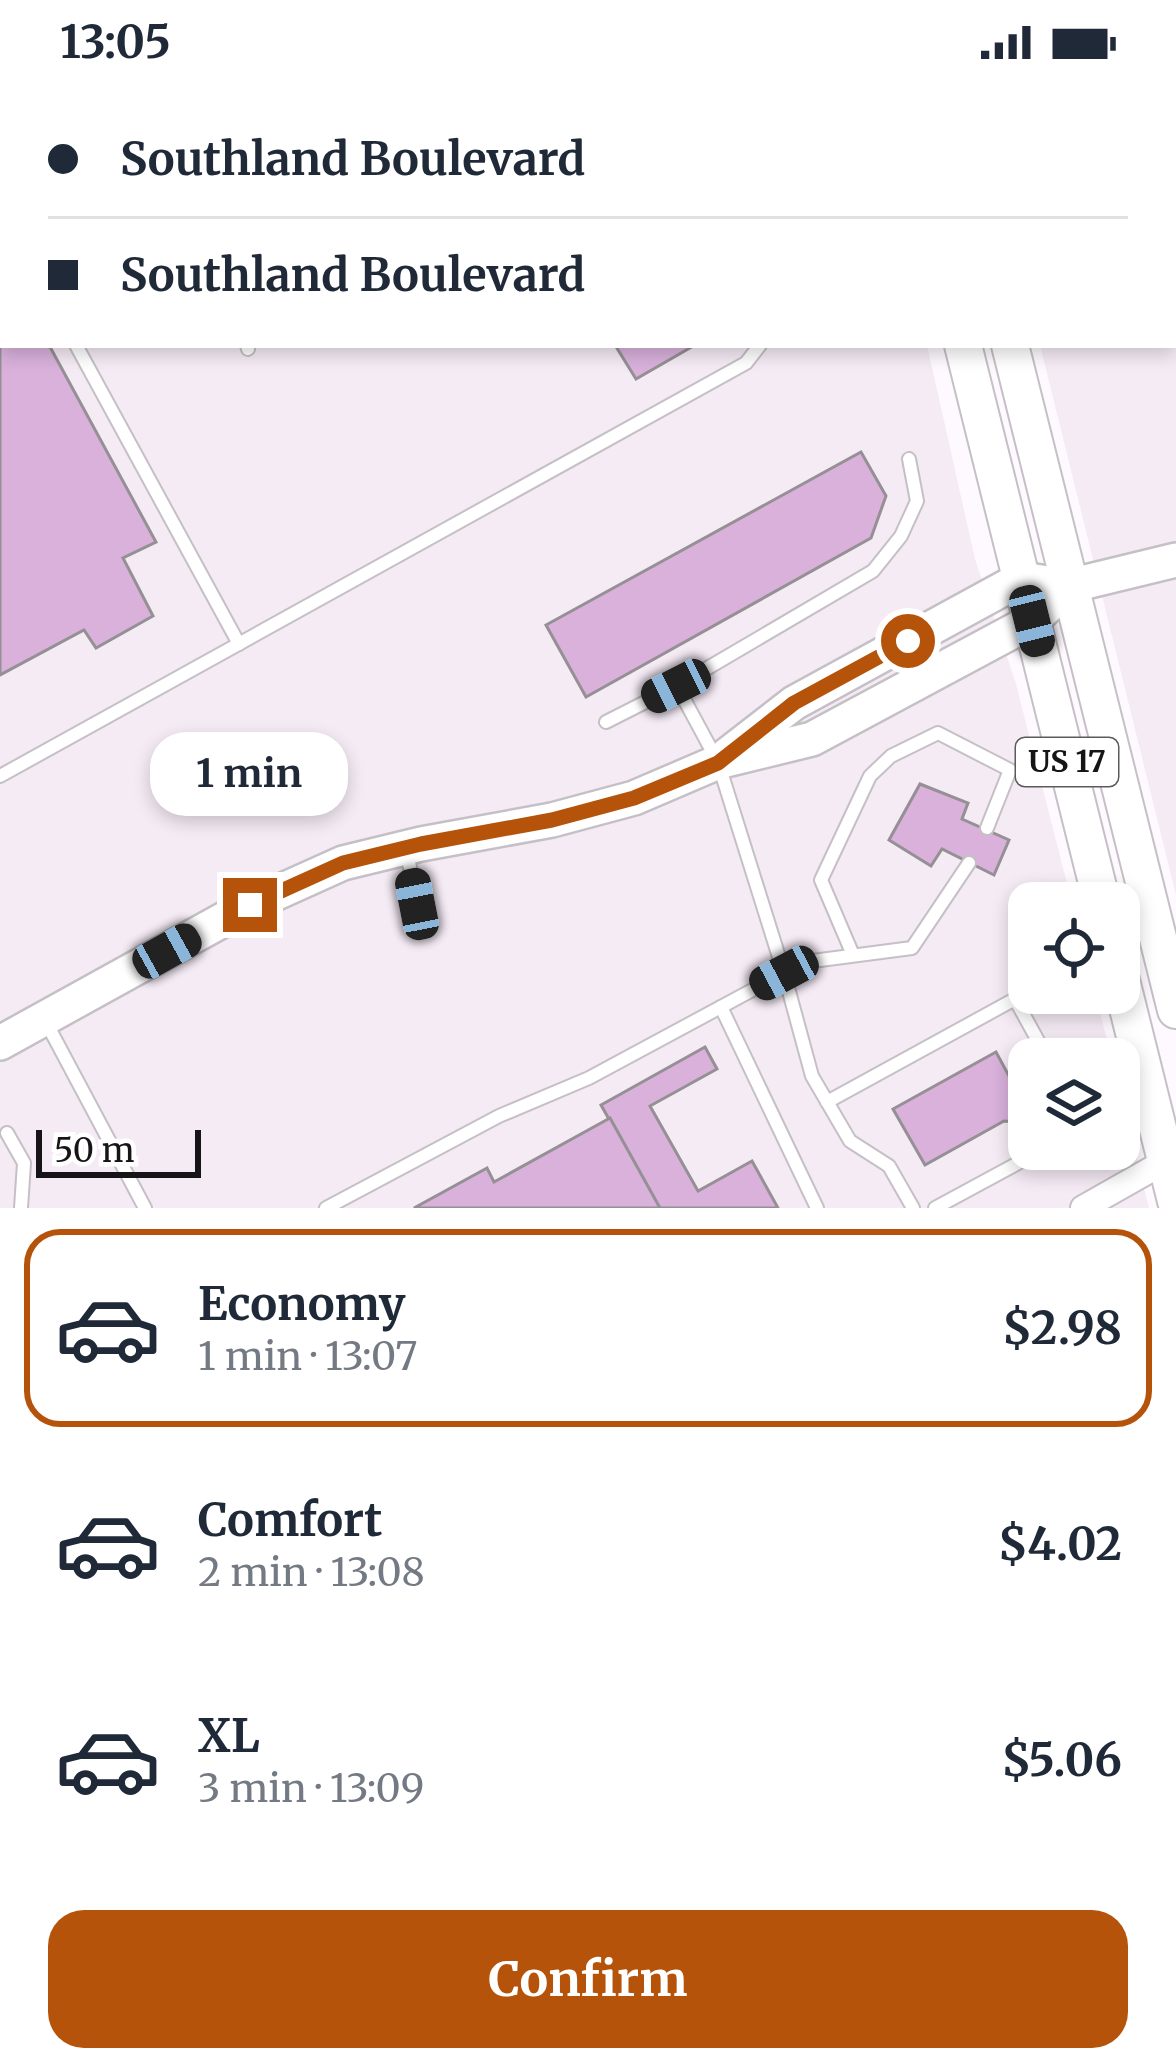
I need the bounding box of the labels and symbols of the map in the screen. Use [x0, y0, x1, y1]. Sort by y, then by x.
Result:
car [1006, 582, 1058, 660]
route start [881, 614, 935, 668]
car [636, 654, 716, 718]
callout: 1 min [151, 731, 349, 815]
road number: US 17 [1016, 738, 1118, 786]
car [392, 865, 442, 943]
route end [223, 878, 277, 932]
car [127, 918, 207, 984]
car [744, 940, 824, 1006]
scale bar [36, 1124, 201, 1177]

